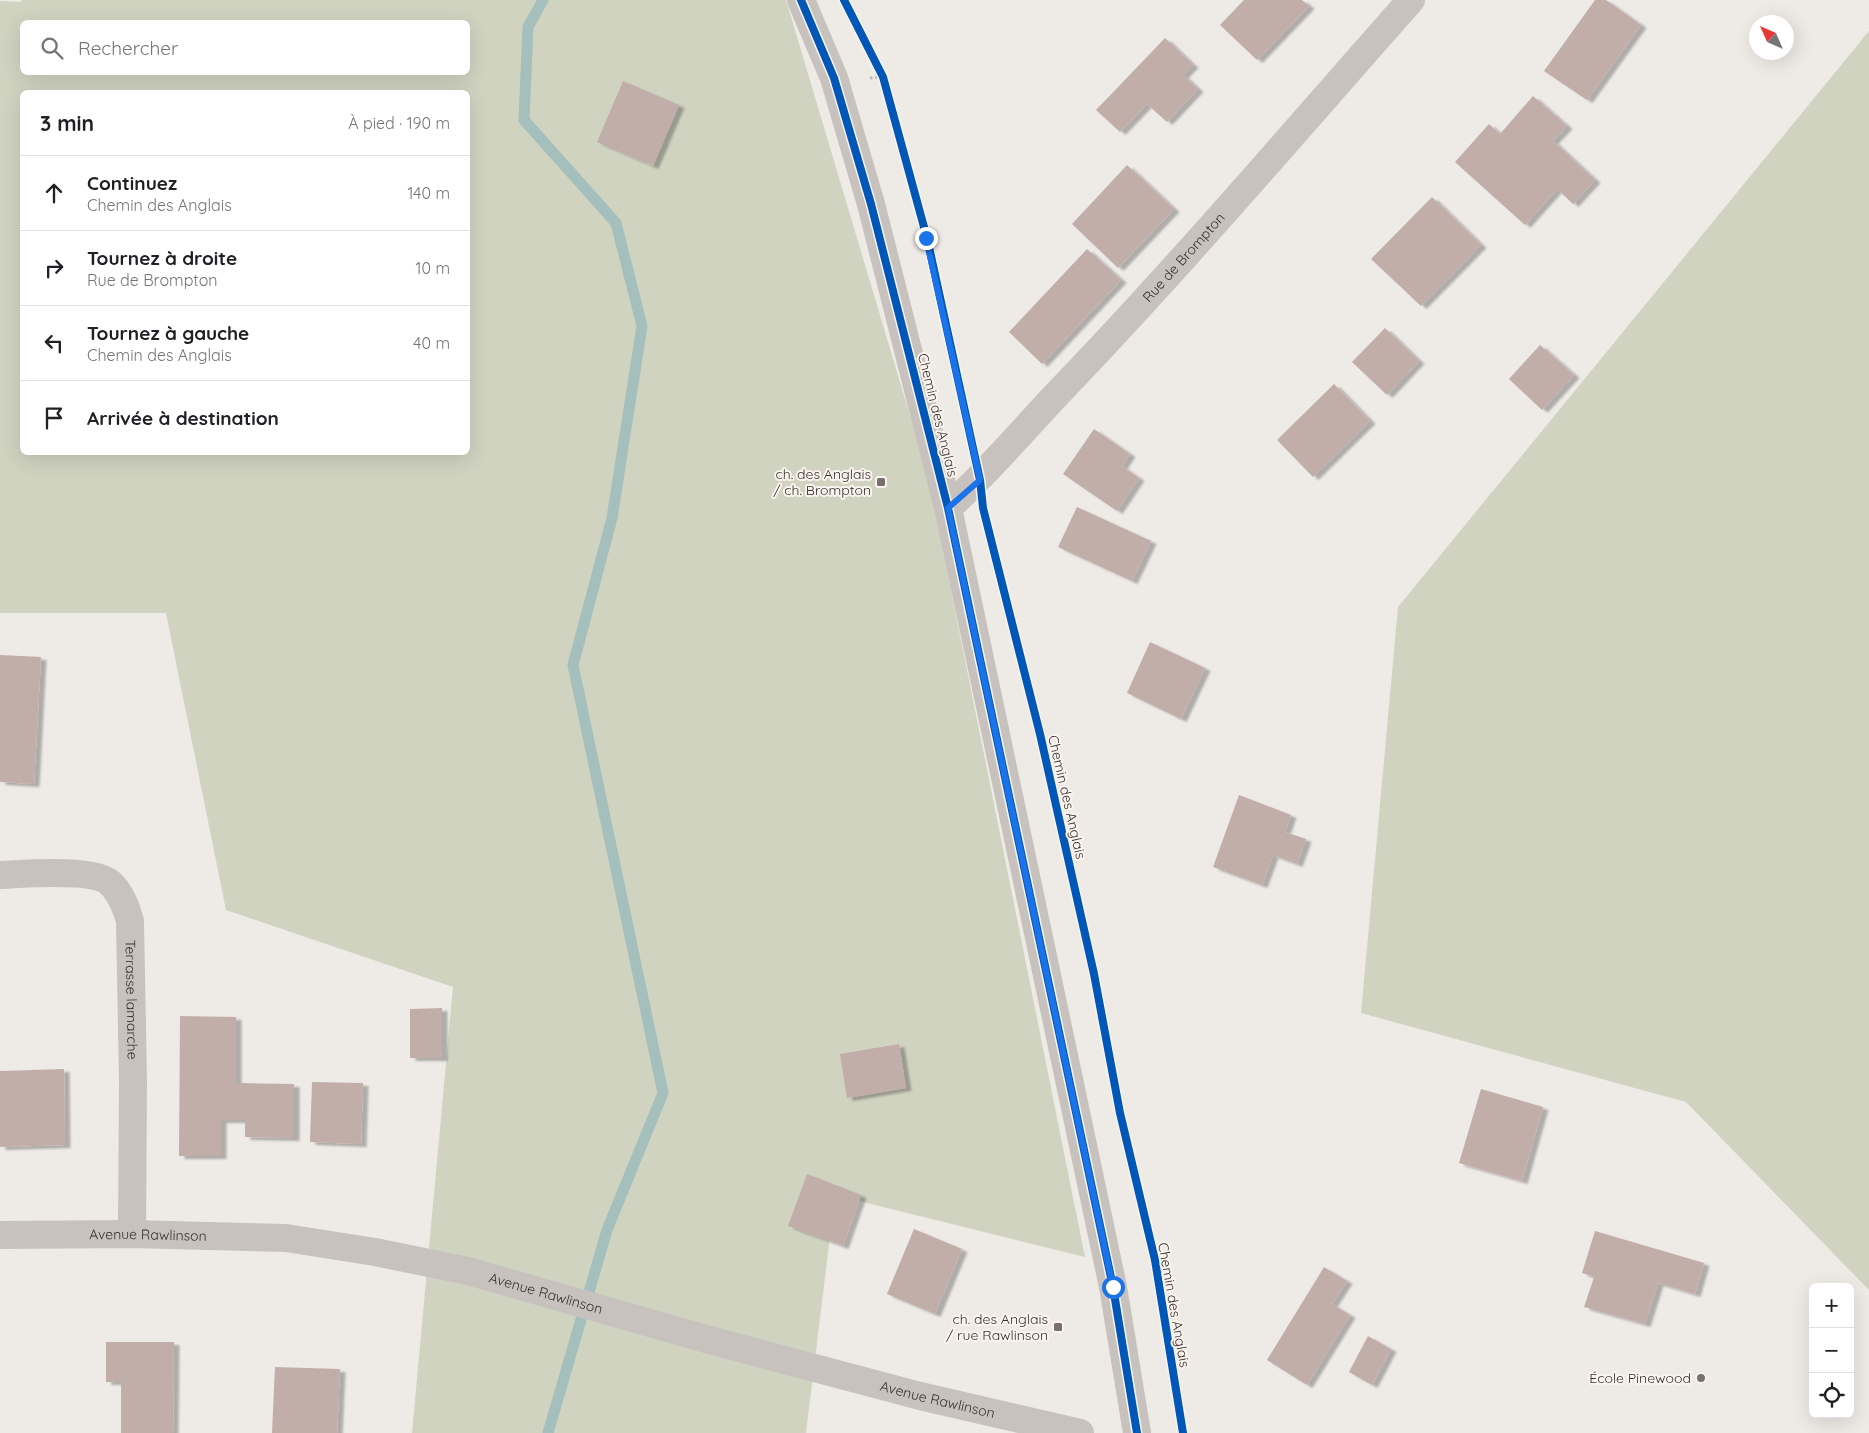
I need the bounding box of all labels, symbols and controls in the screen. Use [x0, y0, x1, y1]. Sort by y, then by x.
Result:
north arrow [1749, 15, 1794, 60]
search box [20, 20, 470, 75]
icon: search [38, 34, 66, 62]
text: Rechercher [78, 36, 178, 60]
text: 3 min [40, 110, 94, 136]
text: À pied · 190 m [348, 113, 450, 133]
text: Continuez [87, 171, 177, 195]
icon: ahead [40, 179, 68, 207]
text: 140 m [407, 183, 450, 203]
text: Chemin des Anglais [87, 195, 232, 215]
street label: Rue de Brompton [1139, 209, 1229, 306]
route end [915, 227, 938, 250]
text: Tournez à droite [87, 246, 237, 270]
icon: right [40, 254, 68, 282]
text: 10 m [416, 258, 450, 278]
text: Rue de Brompton [87, 270, 218, 290]
text: Tournez à gauche [87, 321, 249, 345]
icon: left [40, 329, 68, 357]
text: 40 m [413, 333, 450, 353]
text: Chemin des Anglais [87, 345, 232, 365]
street label: Chemin des Anglais [914, 351, 962, 479]
icon: arrive [40, 404, 68, 432]
text: Arrivée à destination [87, 406, 279, 430]
place label: ch. des Anglais / ch. Brompton [773, 465, 871, 499]
marker: ch. des Anglais / ch. Brompton [875, 476, 887, 488]
street label: Chemin des Anglais [1044, 733, 1090, 861]
street label: Terrasse lamarche [121, 940, 142, 1060]
street label: Avenue Rawlinson [89, 1225, 207, 1245]
street label: Chemin des Anglais [1154, 1241, 1194, 1369]
street label: Avenue Rawlinson [487, 1268, 605, 1318]
route start [1102, 1276, 1125, 1299]
map controls [1809, 1283, 1854, 1418]
button: + [1809, 1283, 1854, 1328]
place label: ch. des Anglais / rue Rawlinson [946, 1310, 1048, 1344]
marker: ch. des Anglais / rue Rawlinson [1052, 1321, 1064, 1333]
button: − [1809, 1328, 1854, 1373]
place label: École Pinewood [1589, 1369, 1691, 1387]
marker: École Pinewood [1695, 1372, 1707, 1384]
button: locate [1809, 1373, 1854, 1418]
street label: Avenue Rawlinson [878, 1377, 997, 1422]

